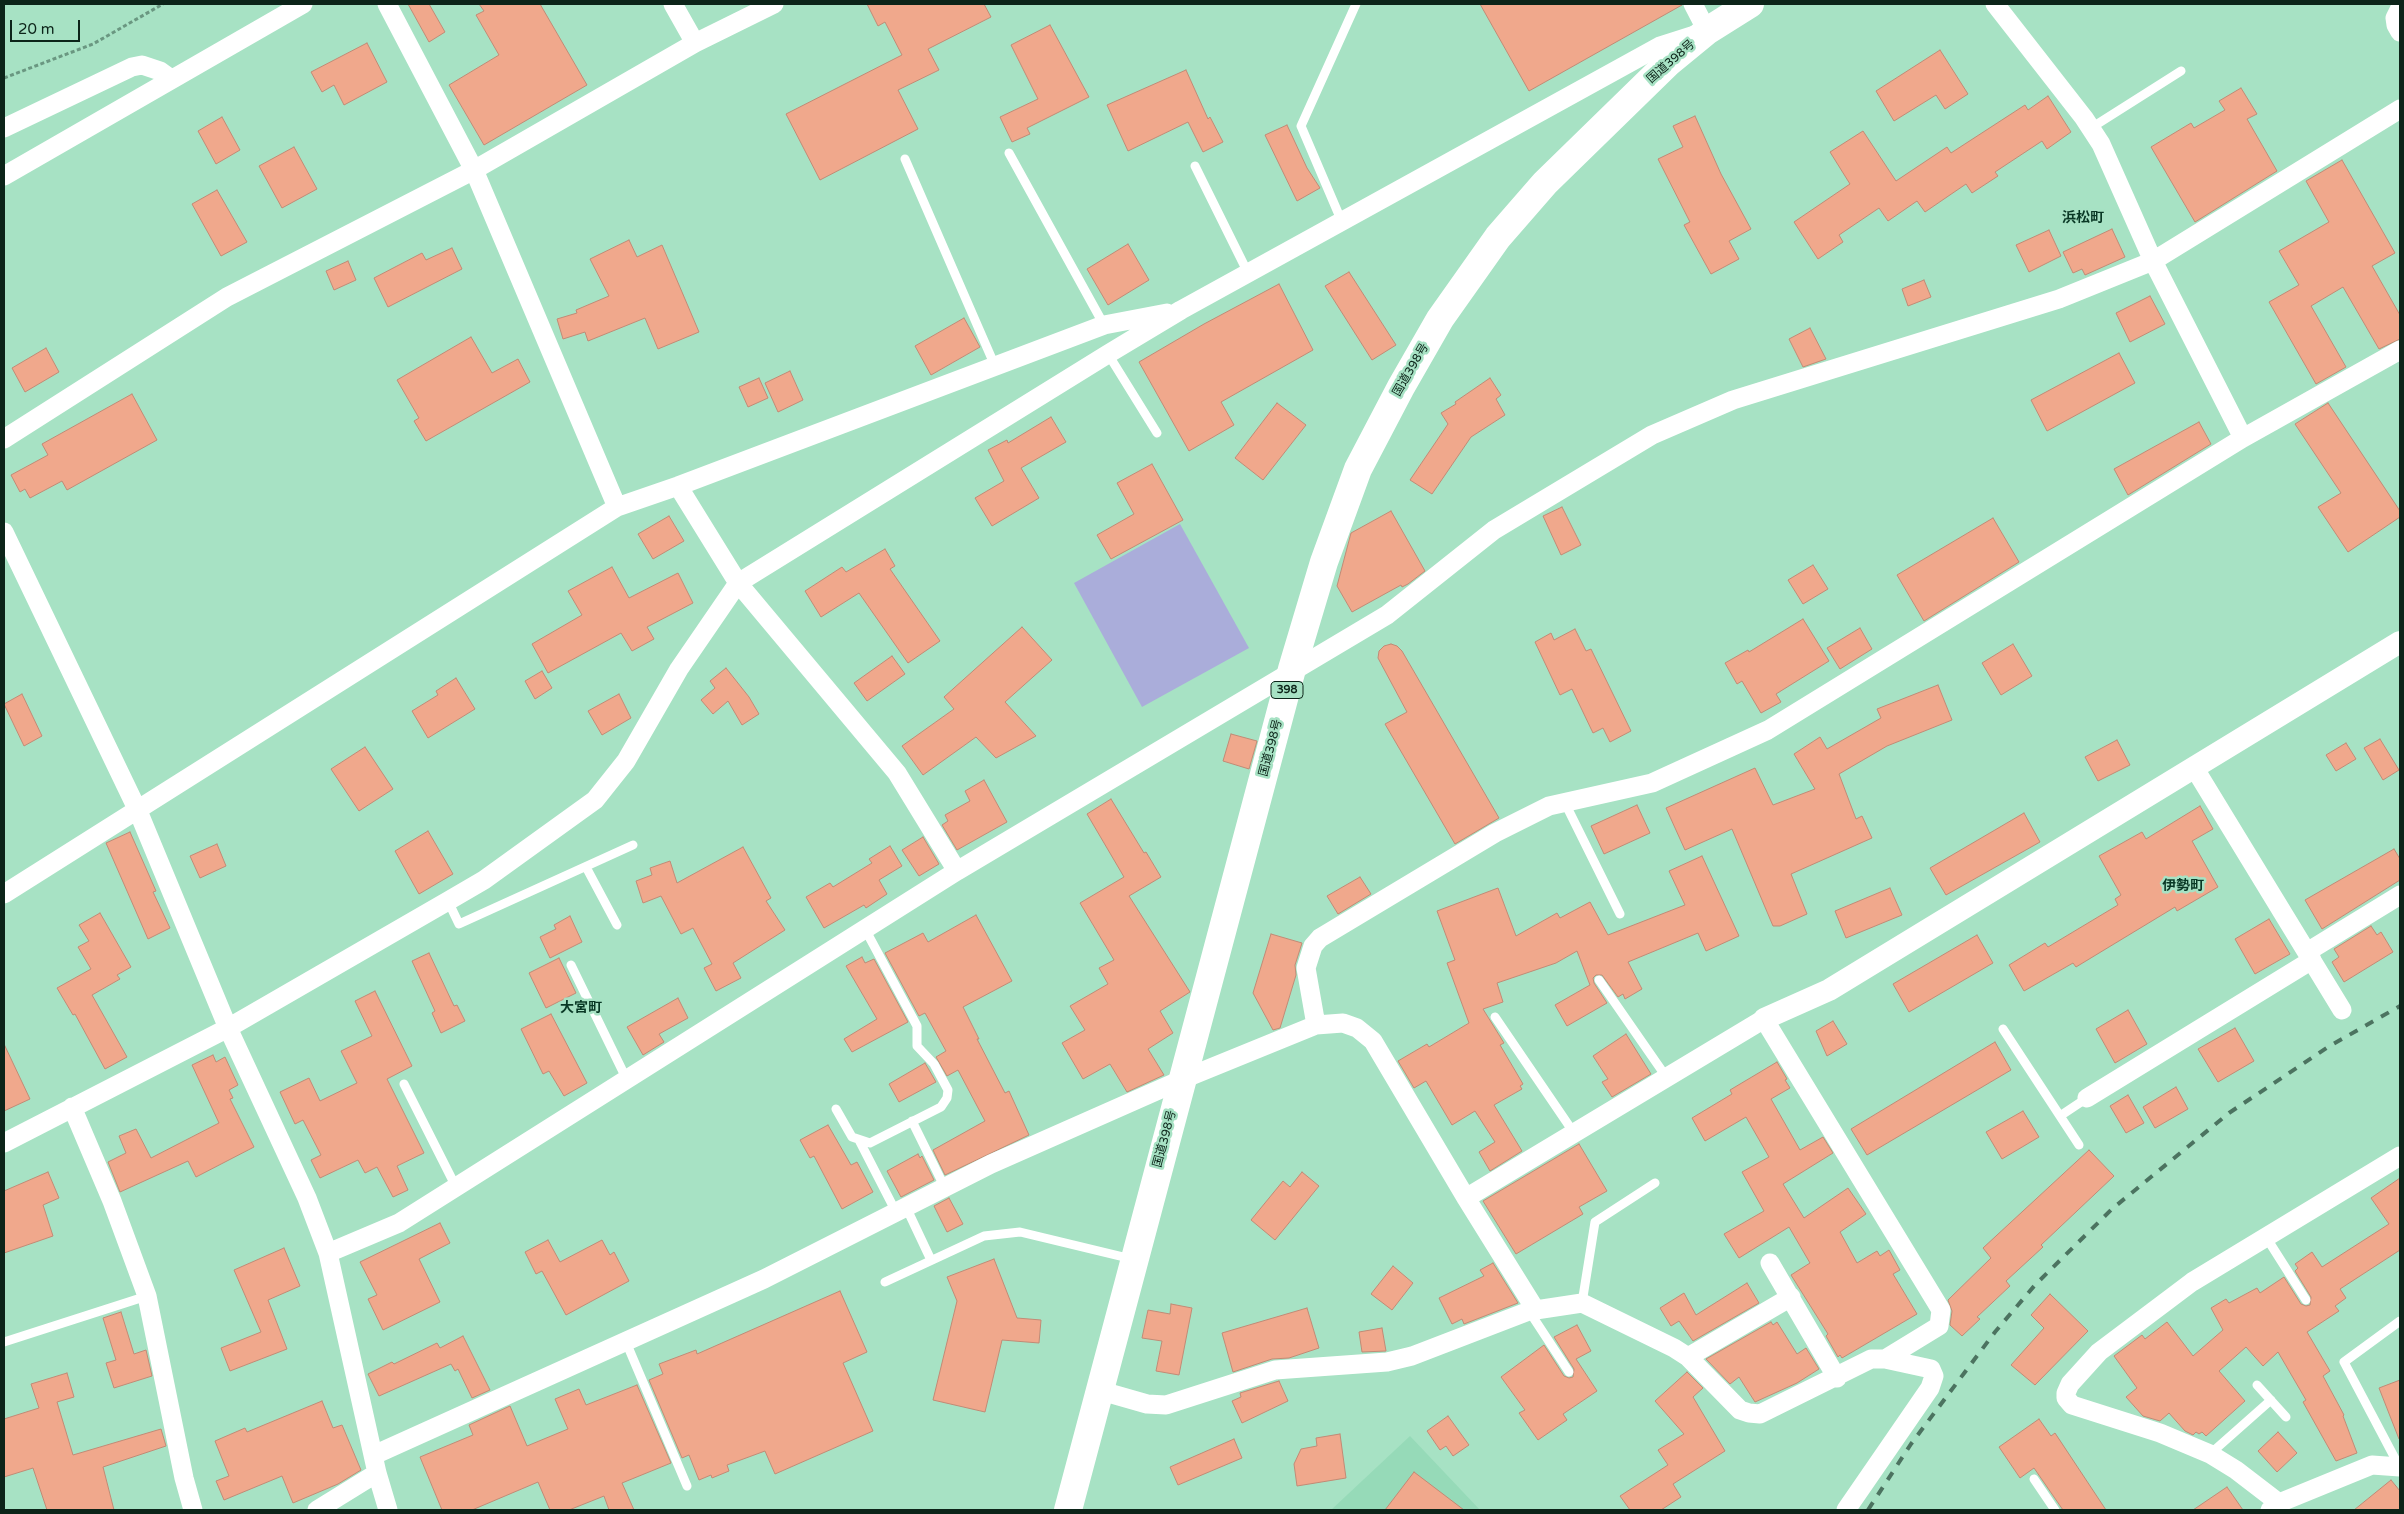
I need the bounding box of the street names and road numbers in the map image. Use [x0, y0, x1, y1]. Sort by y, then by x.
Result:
street label: 国道398号 [1644, 37, 1698, 87]
street label: 国道398号 [1390, 341, 1432, 399]
road number: 398 [1271, 682, 1303, 698]
street label: 国道398号 [1256, 718, 1286, 778]
street label: 国道398号 [1150, 1109, 1180, 1169]

